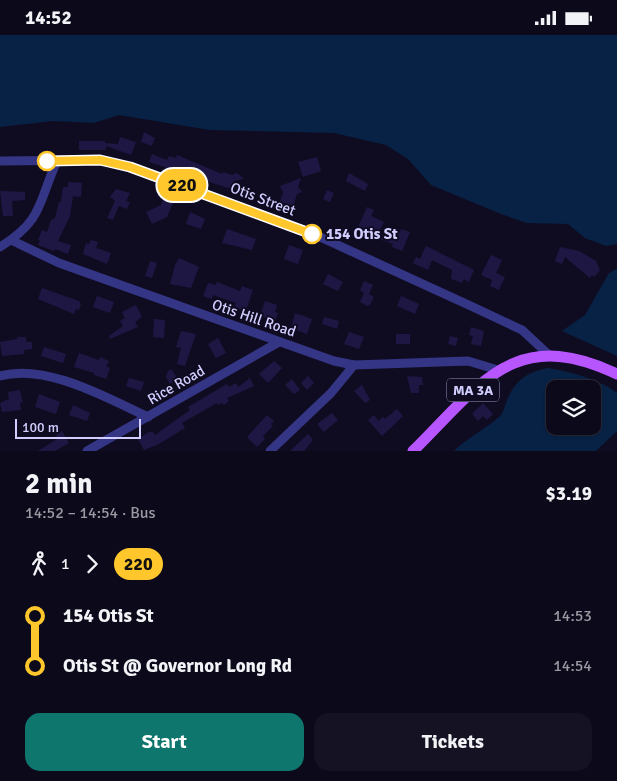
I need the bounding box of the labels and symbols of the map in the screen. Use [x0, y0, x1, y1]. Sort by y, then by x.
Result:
unlabelled marker [37, 151, 57, 171]
line badge: 220 [153, 169, 211, 201]
street label: Otis Street [228, 178, 298, 220]
marker: 154 Otis St [302, 224, 322, 244]
place label: 154 Otis St [326, 225, 398, 243]
street label: Otis Hill Road [210, 295, 298, 341]
street label: Rice Road [144, 361, 208, 409]
road number: MA 3A [447, 379, 499, 401]
scale bar [15, 416, 141, 439]

